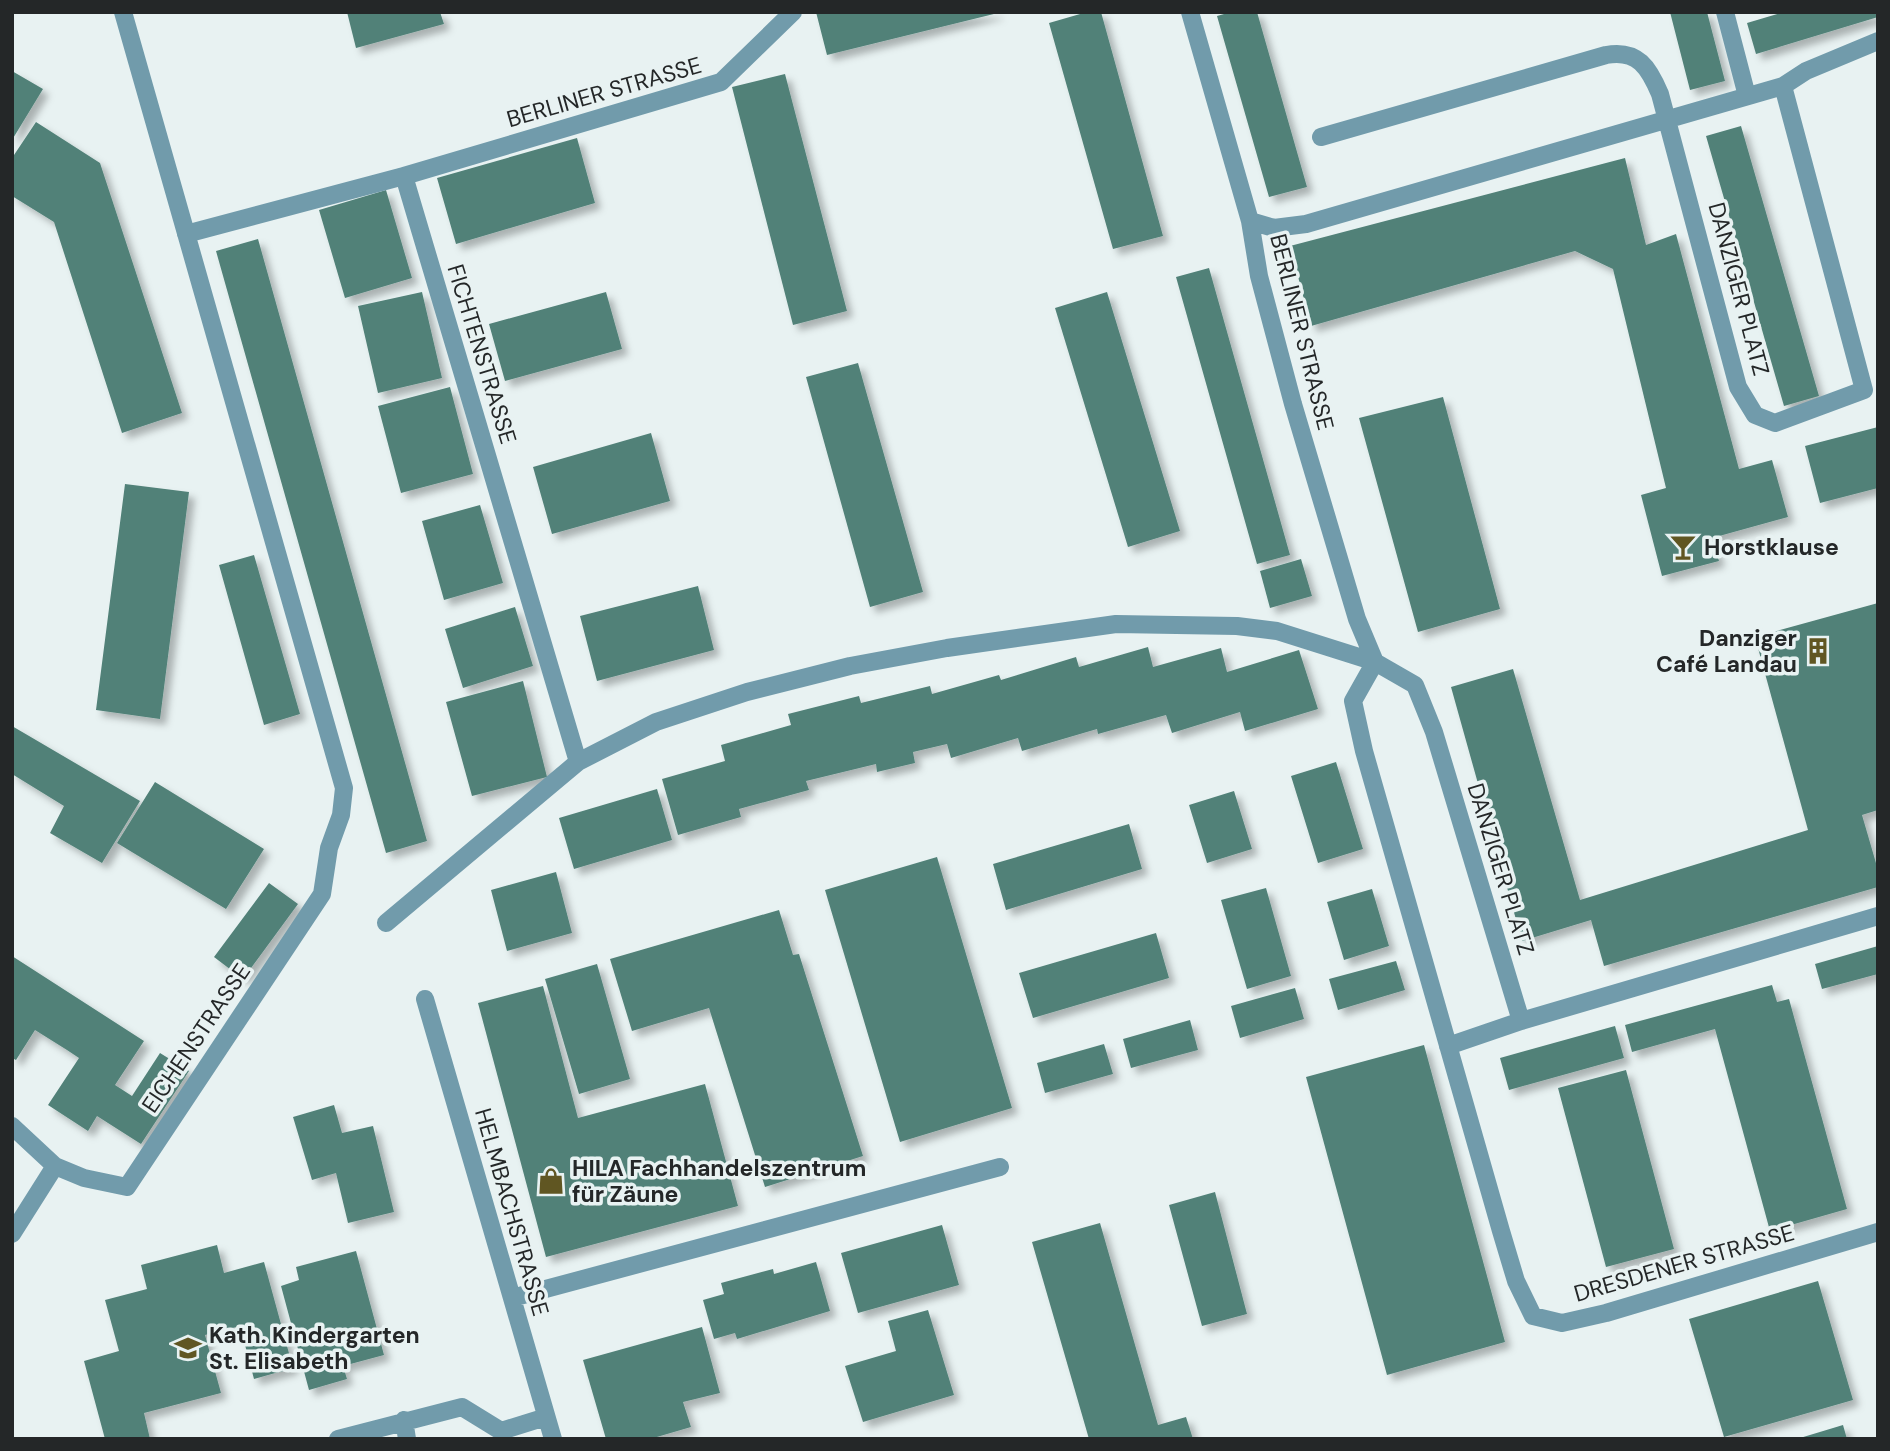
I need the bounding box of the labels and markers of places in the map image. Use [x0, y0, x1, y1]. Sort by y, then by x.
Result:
bar icon: Horstklause [1668, 532, 1698, 562]
place label: Horstklause [1704, 532, 1839, 562]
place label: Danziger Café Landau [1656, 623, 1797, 679]
building icon: Danziger Café Landau [1803, 636, 1833, 666]
place label: HILA Fachhandelszentrum für Zäune [572, 1153, 866, 1209]
shop icon: HILA Fachhandelszentrum für Zäune [536, 1166, 566, 1196]
place label: Kath. Kindergarten St. Elisabeth [209, 1320, 420, 1376]
school or university icon: Kath. Kindergarten St. Elisabeth [173, 1333, 203, 1363]

